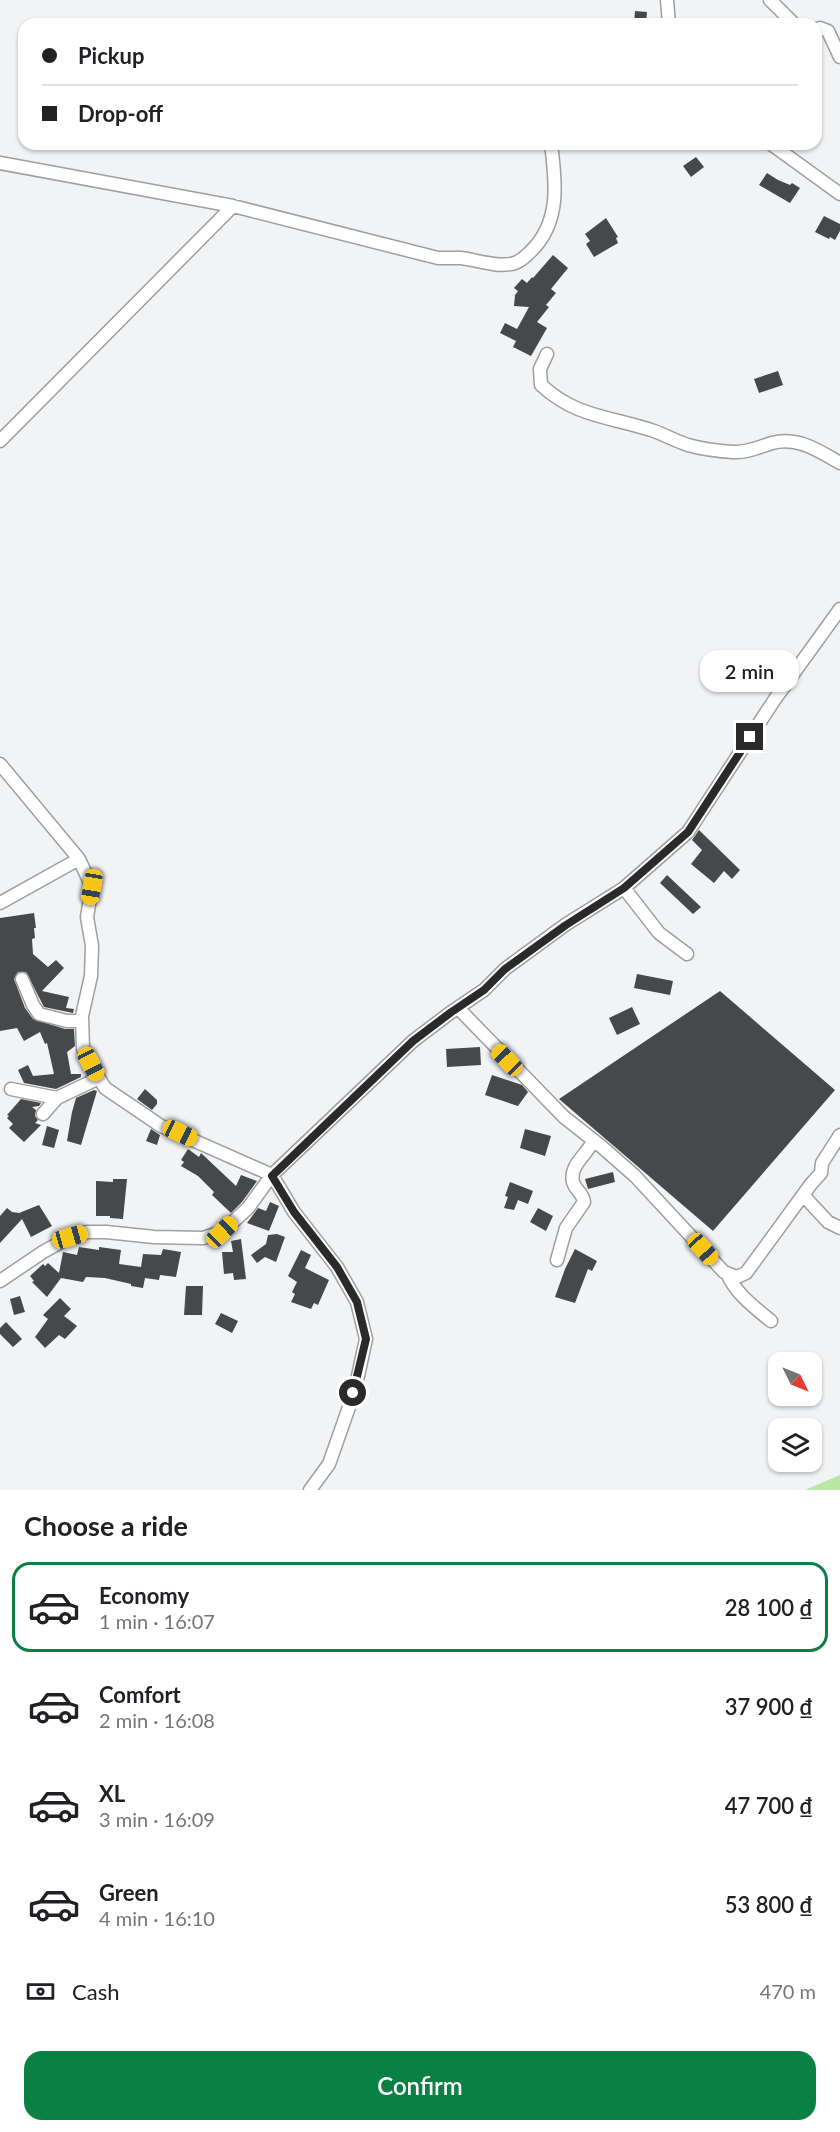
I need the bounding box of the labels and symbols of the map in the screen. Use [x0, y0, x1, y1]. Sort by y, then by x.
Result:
callout: 2 min [700, 650, 800, 692]
route end [736, 723, 763, 750]
car [80, 868, 104, 906]
car [488, 1041, 526, 1079]
car [75, 1044, 107, 1084]
car [160, 1117, 200, 1149]
car [203, 1213, 241, 1251]
car [50, 1223, 90, 1251]
car [684, 1230, 722, 1268]
north arrow [768, 1352, 822, 1406]
route start [339, 1379, 366, 1406]

